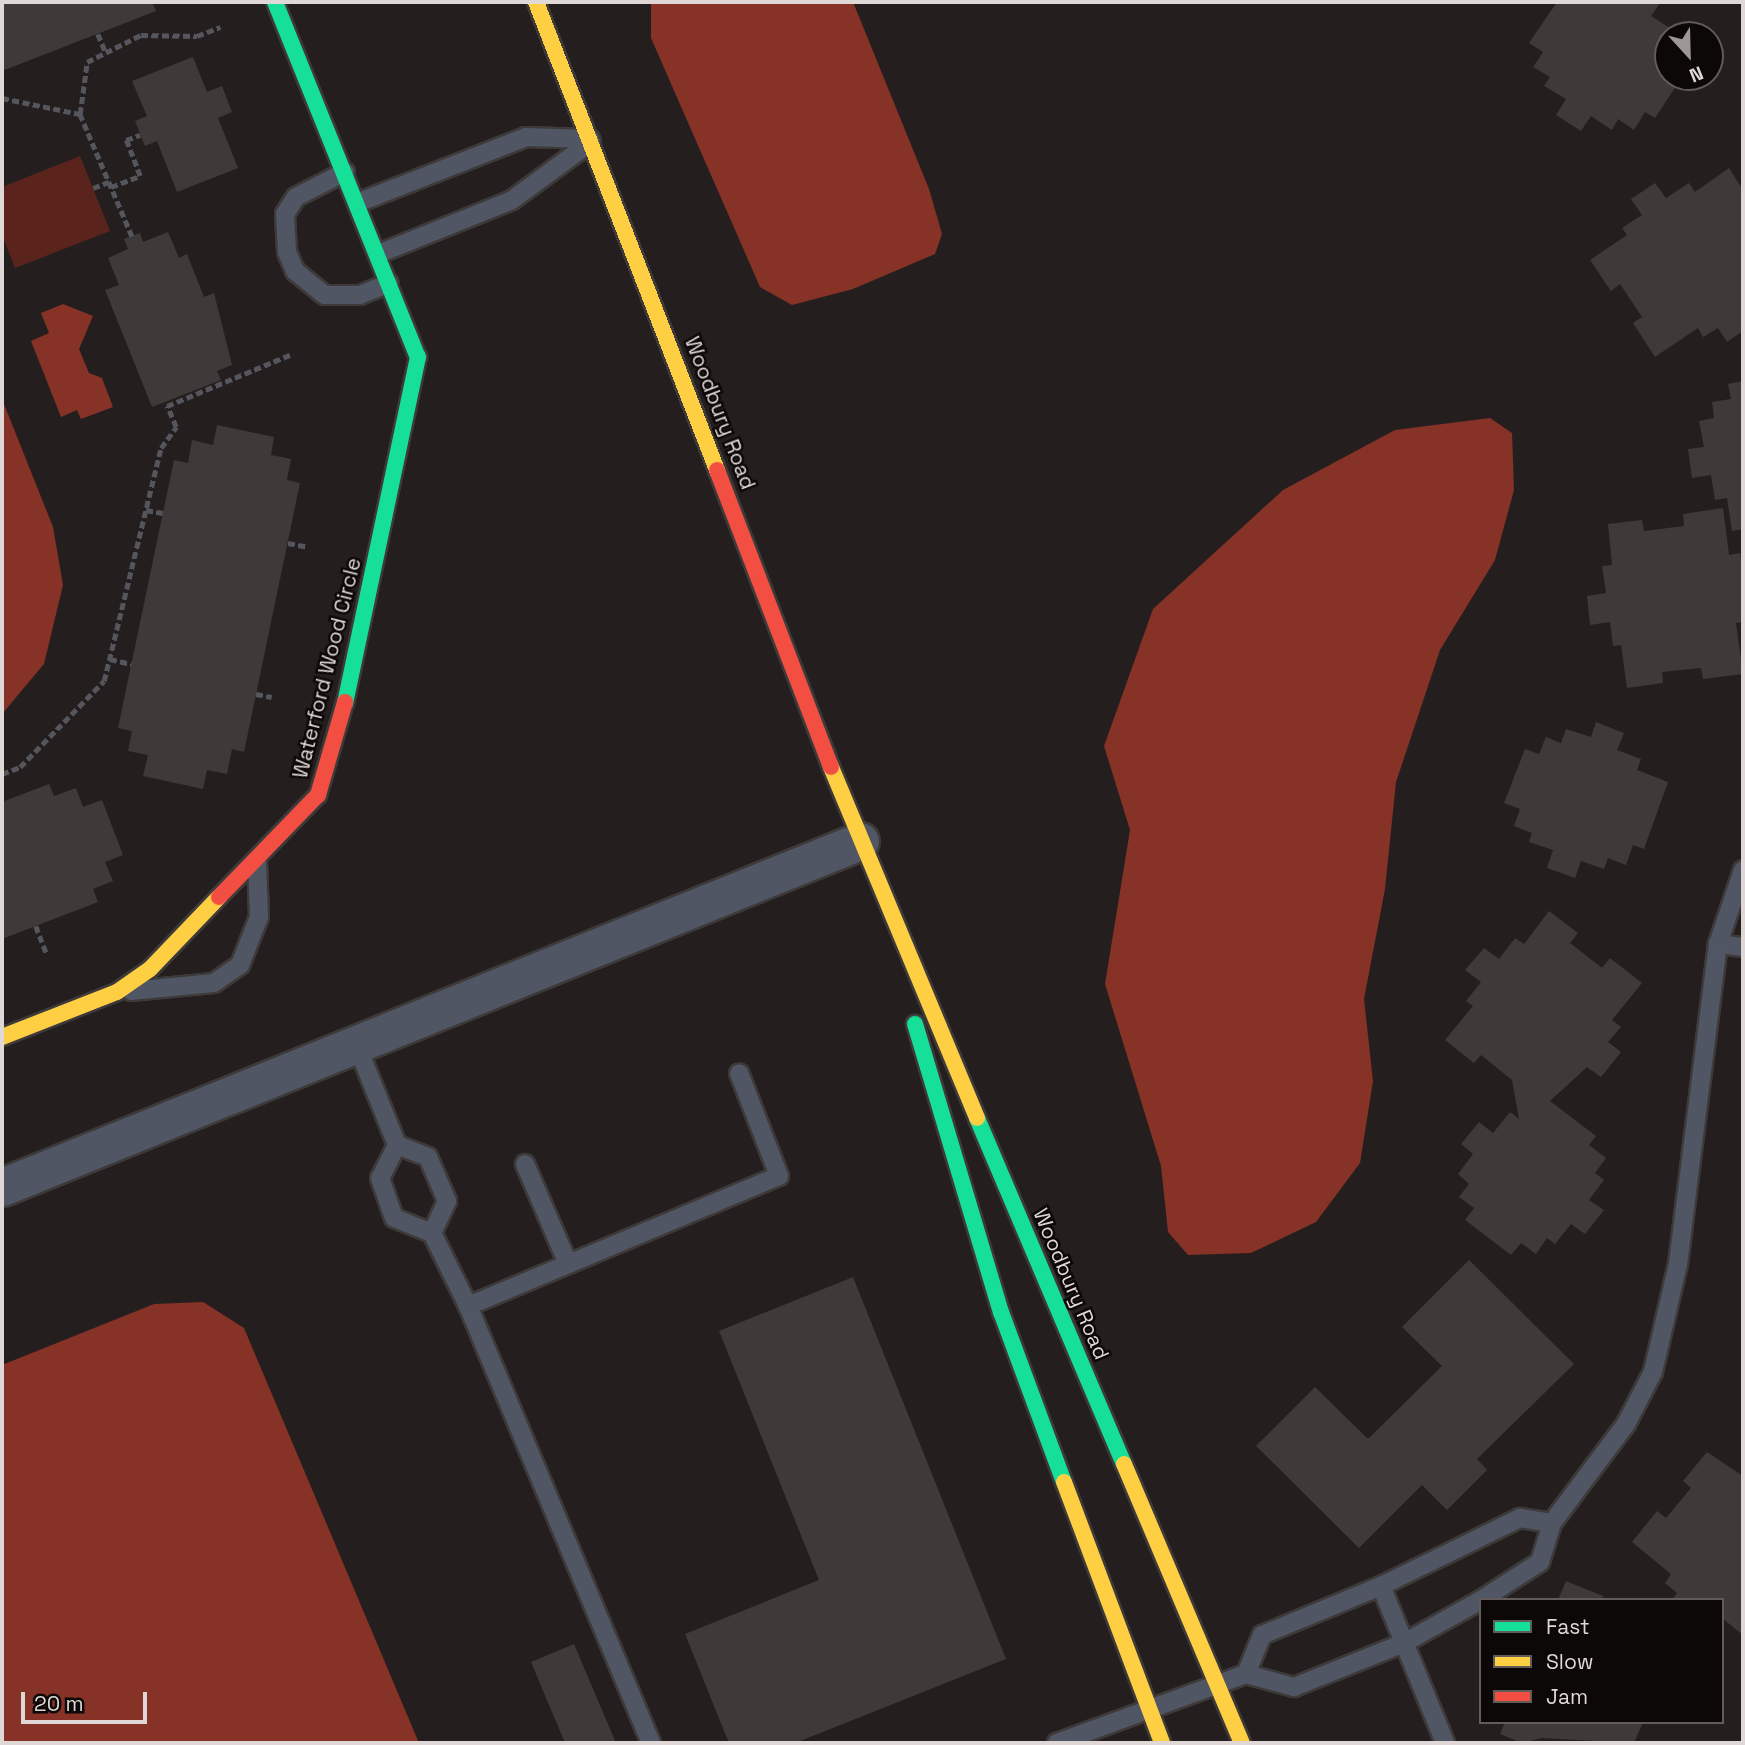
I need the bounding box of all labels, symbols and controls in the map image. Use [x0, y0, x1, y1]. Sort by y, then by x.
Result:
north arrow [1654, 21, 1724, 91]
text: N [1686, 60, 1707, 88]
street label: Woodbury Road [679, 333, 761, 493]
street label: Waterford Wood Circle [287, 555, 367, 781]
street label: Woodbury Road [1028, 1205, 1114, 1363]
legend [1479, 1598, 1724, 1724]
text: Fast [1546, 1613, 1590, 1640]
text: Slow [1546, 1648, 1594, 1675]
scale bar [24, 1678, 150, 1722]
text: Jam [1546, 1683, 1588, 1710]
text: 20 m [34, 1690, 84, 1717]

